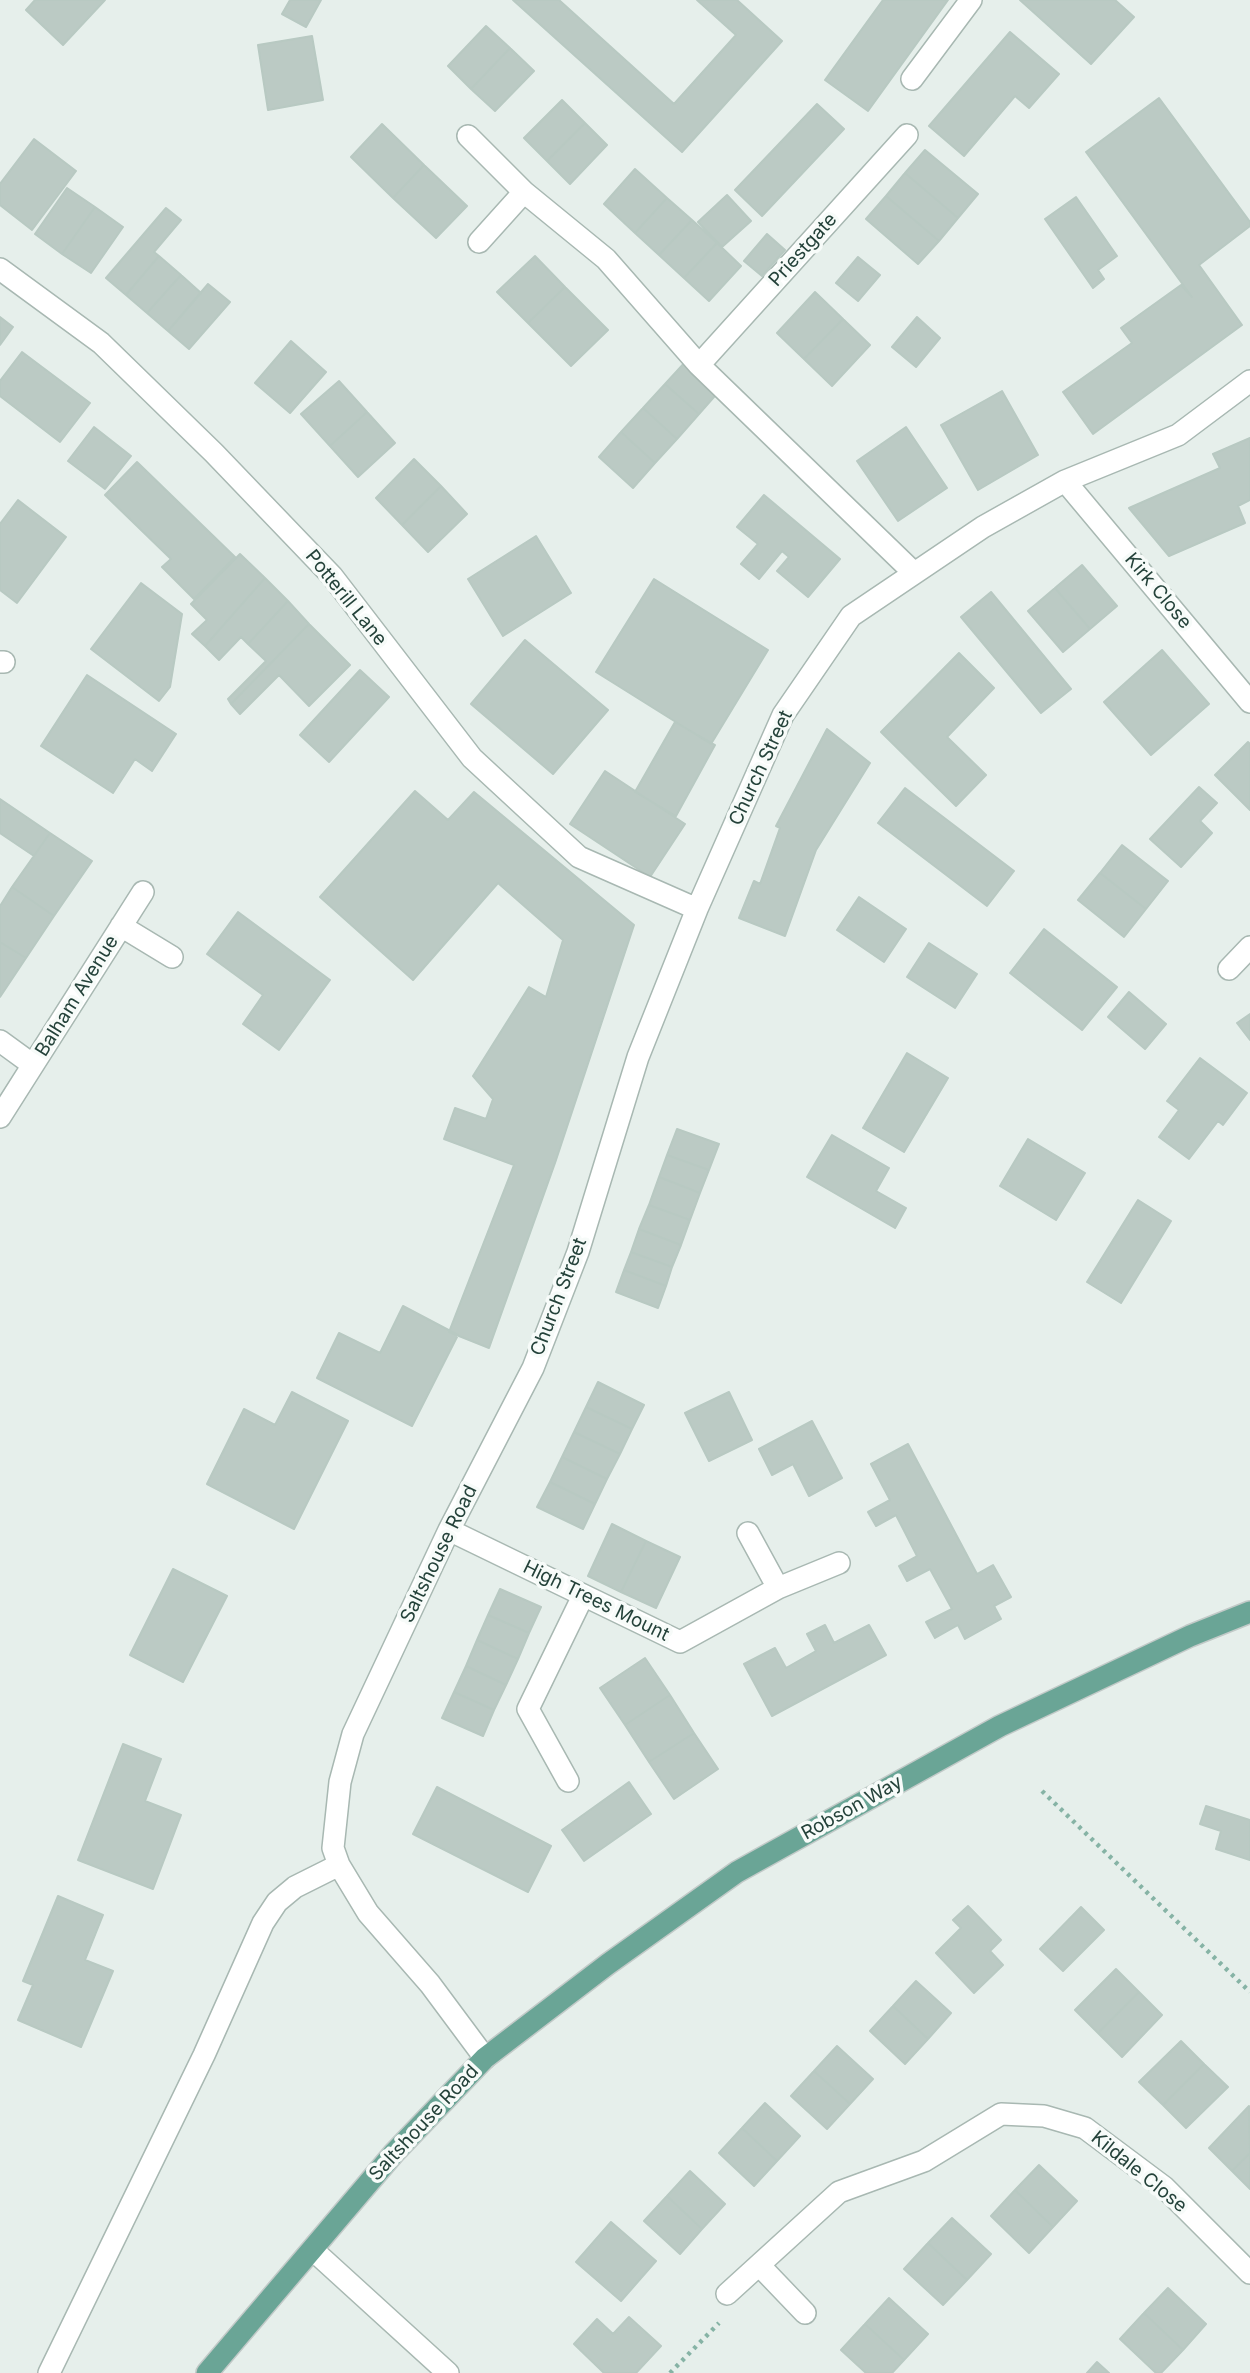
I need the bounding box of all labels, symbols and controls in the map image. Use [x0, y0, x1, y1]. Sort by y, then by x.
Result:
street label: Priestgate [764, 209, 842, 291]
street label: Potterill Lane [300, 546, 392, 650]
street label: Kirk Close [1120, 548, 1196, 634]
street label: Church Street [724, 707, 798, 829]
street label: Balham Avenue [31, 931, 123, 1061]
street label: Church Street [526, 1235, 592, 1359]
street label: Saltshouse Road [396, 1482, 482, 1626]
street label: High Trees Mount [519, 1556, 673, 1646]
street label: Robson Way [798, 1771, 906, 1845]
street label: Saltshouse Road [365, 2060, 483, 2186]
street label: Kildale Close [1087, 2126, 1191, 2218]

